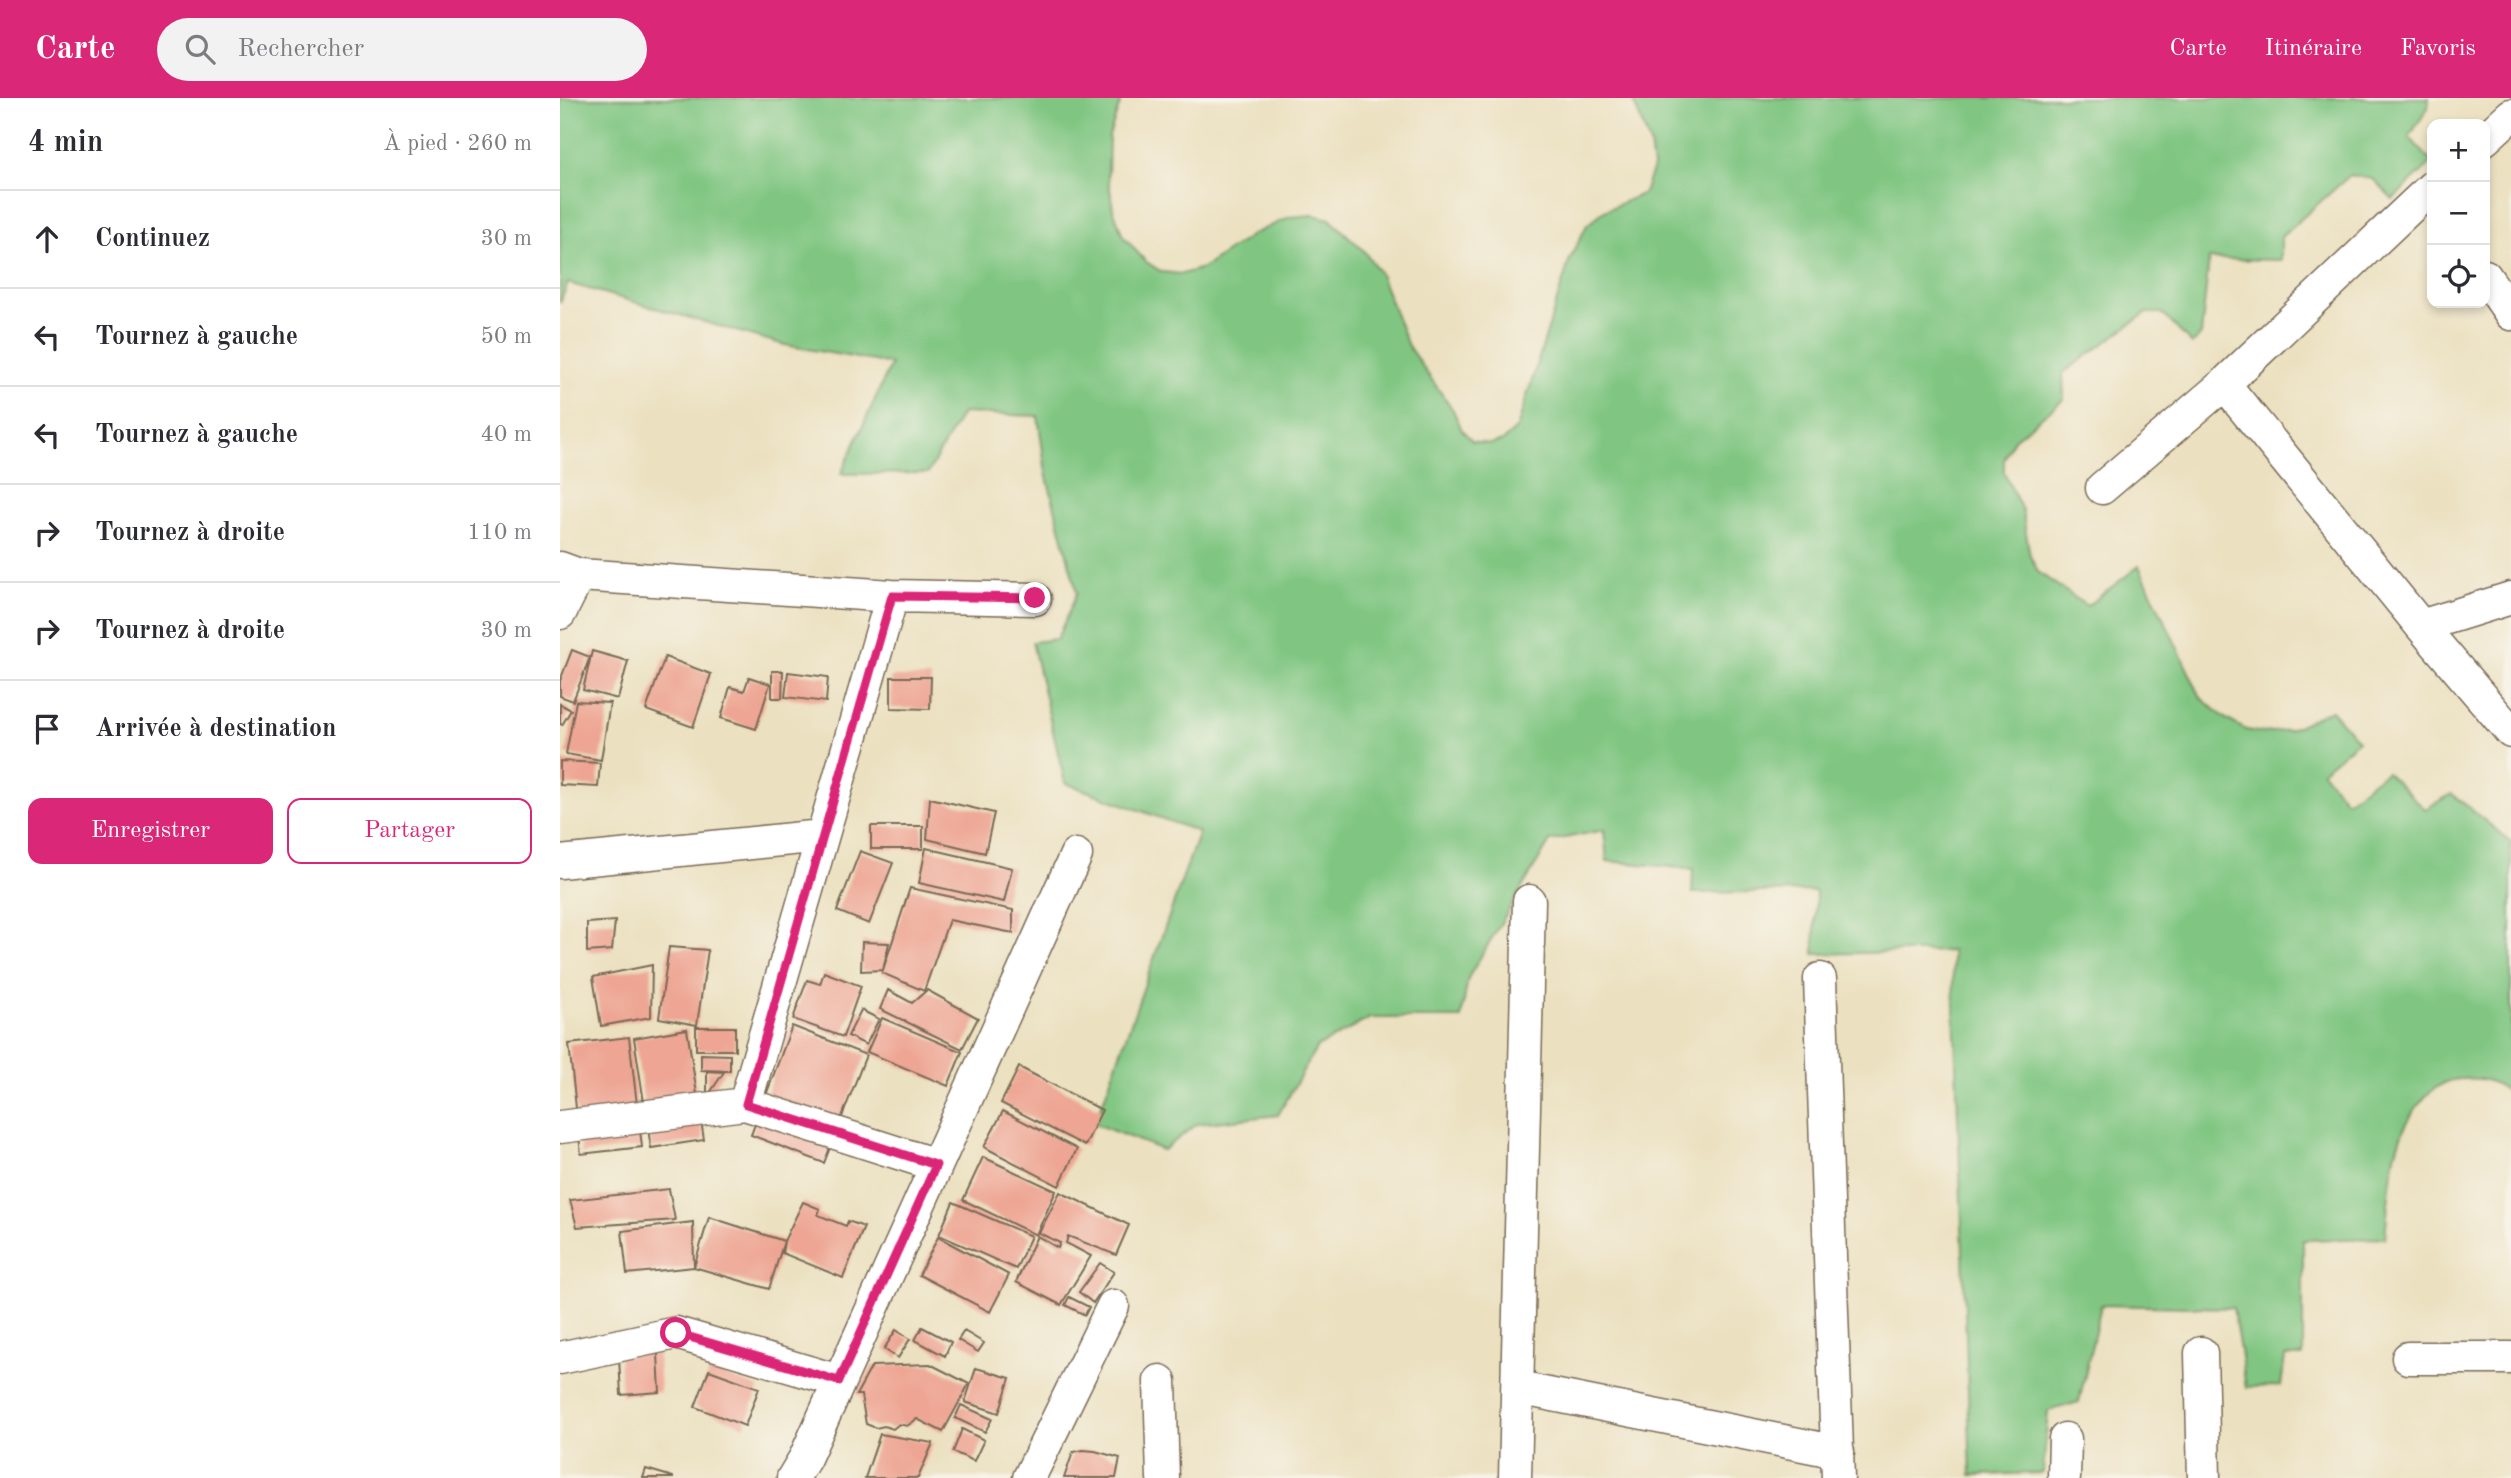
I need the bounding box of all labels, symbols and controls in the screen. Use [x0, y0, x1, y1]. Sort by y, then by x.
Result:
search box [157, 18, 647, 81]
icon: search [181, 30, 219, 68]
text: Carte [35, 33, 115, 66]
text: Rechercher [237, 36, 364, 62]
text: Carte [2169, 37, 2227, 61]
text: Itinéraire [2265, 37, 2362, 61]
text: Favoris [2400, 37, 2476, 61]
map controls [2427, 119, 2490, 308]
button: + [2427, 119, 2490, 182]
text: 4 min [28, 128, 103, 158]
text: À pied · 260 m [383, 132, 532, 155]
button: − [2427, 182, 2490, 245]
icon: ahead [28, 220, 66, 258]
text: Continuez [95, 226, 210, 252]
text: 30 m [481, 227, 532, 250]
button: locate [2427, 245, 2490, 308]
icon: left [28, 318, 66, 356]
text: Tournez à gauche [95, 324, 298, 350]
text: 50 m [481, 325, 532, 348]
icon: left [28, 416, 66, 454]
text: Tournez à gauche [95, 422, 298, 448]
text: 40 m [481, 423, 532, 446]
icon: right [28, 514, 66, 552]
text: Tournez à droite [95, 520, 285, 546]
text: 110 m [467, 521, 532, 544]
route end [1019, 582, 1050, 613]
icon: right [28, 612, 66, 650]
text: Tournez à droite [95, 618, 285, 644]
text: 30 m [481, 619, 532, 642]
icon: arrive [28, 710, 66, 748]
text: Arrivée à destination [95, 716, 337, 742]
button: Enregistrer [28, 798, 273, 864]
button: Partager [287, 798, 532, 864]
route start [660, 1317, 691, 1348]

